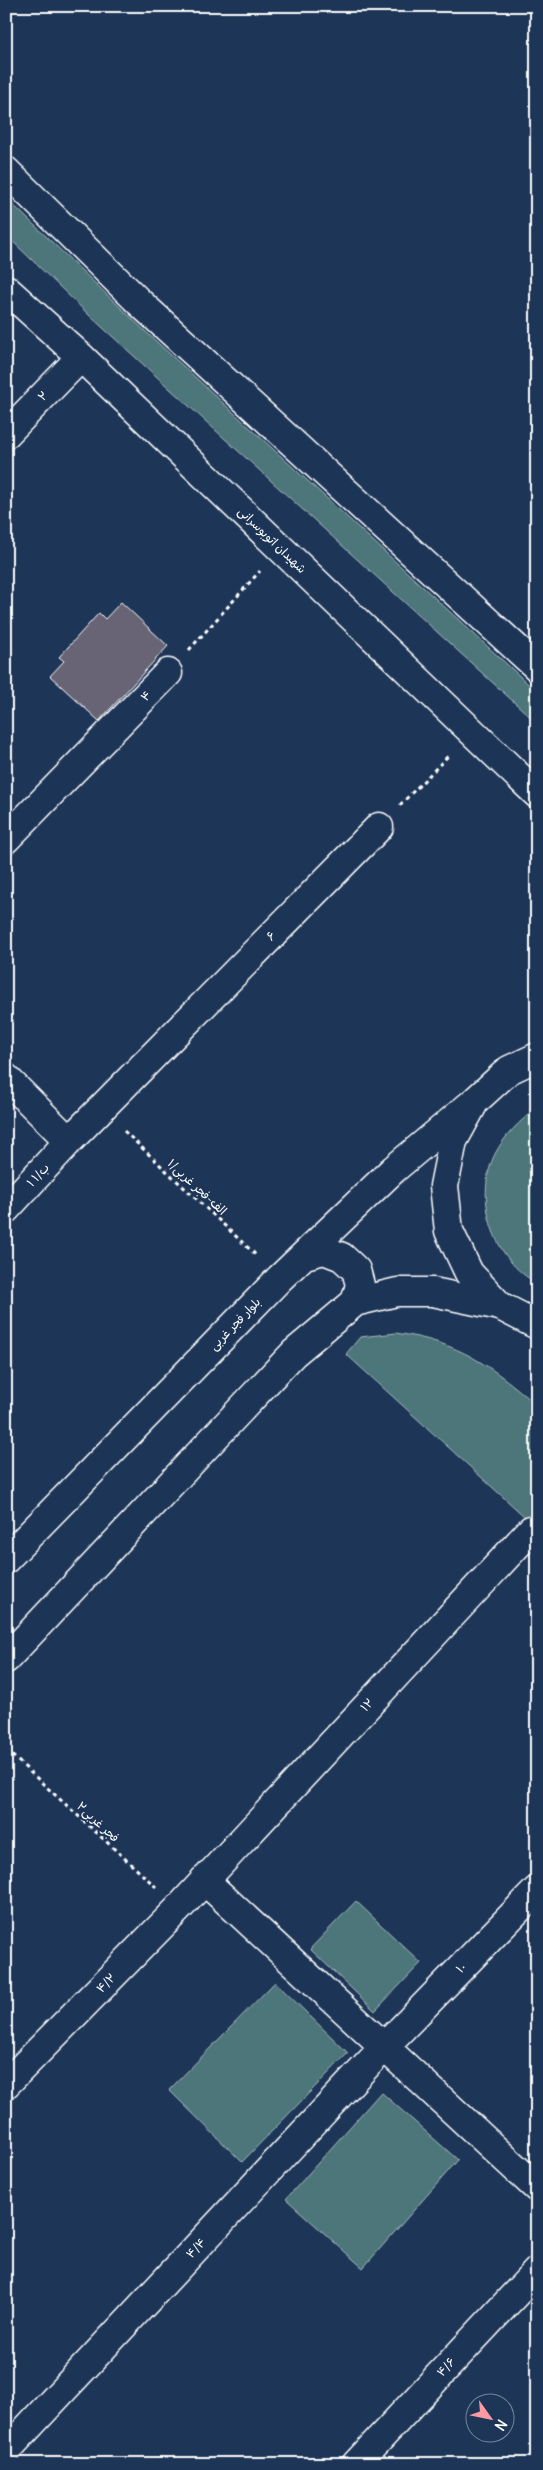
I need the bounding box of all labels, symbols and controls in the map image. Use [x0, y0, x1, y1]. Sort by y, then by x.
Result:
street label: ۲ [34, 388, 51, 404]
street label: شهیدان اتوبوسرانی [234, 503, 310, 577]
street label: ۴ [137, 687, 154, 704]
street label: ۶ [263, 928, 279, 944]
street label: ۱/الف-فجر غربی [164, 1155, 230, 1219]
street label: ۱ ب/۱ [23, 1160, 53, 1190]
street label: بلوار فجر غربی [206, 1294, 264, 1354]
street label: ۱۲ [357, 1695, 376, 1714]
street label: فجر غربی۲ [73, 1798, 123, 1846]
street label: ۱۰ [452, 1959, 469, 1976]
street label: ۴/۲ [93, 1970, 118, 1996]
street label: ۴/۴ [183, 2234, 209, 2261]
street label: ۴/۶ [433, 2354, 458, 2379]
north arrow [466, 2392, 516, 2442]
text: N [491, 2416, 511, 2434]

